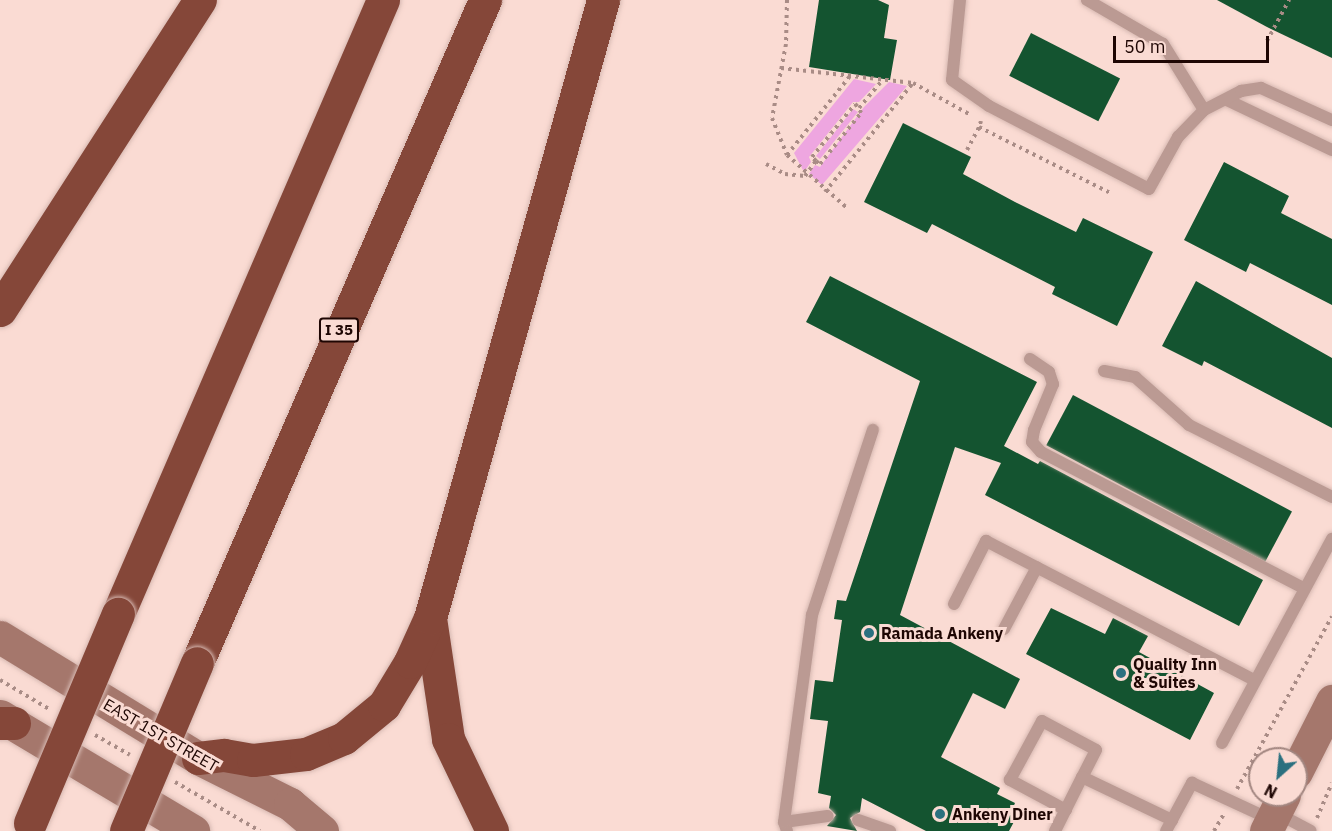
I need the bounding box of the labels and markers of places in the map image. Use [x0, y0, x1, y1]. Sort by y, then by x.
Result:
place label: Ramada Ankeny [881, 623, 1003, 643]
marker: Ramada Ankeny [862, 626, 876, 640]
place label: Quality Inn & Suites [1133, 654, 1217, 692]
marker: Quality Inn & Suites [1114, 666, 1128, 680]
place label: Ankeny Diner [952, 804, 1053, 824]
marker: Ankeny Diner [933, 807, 947, 821]

